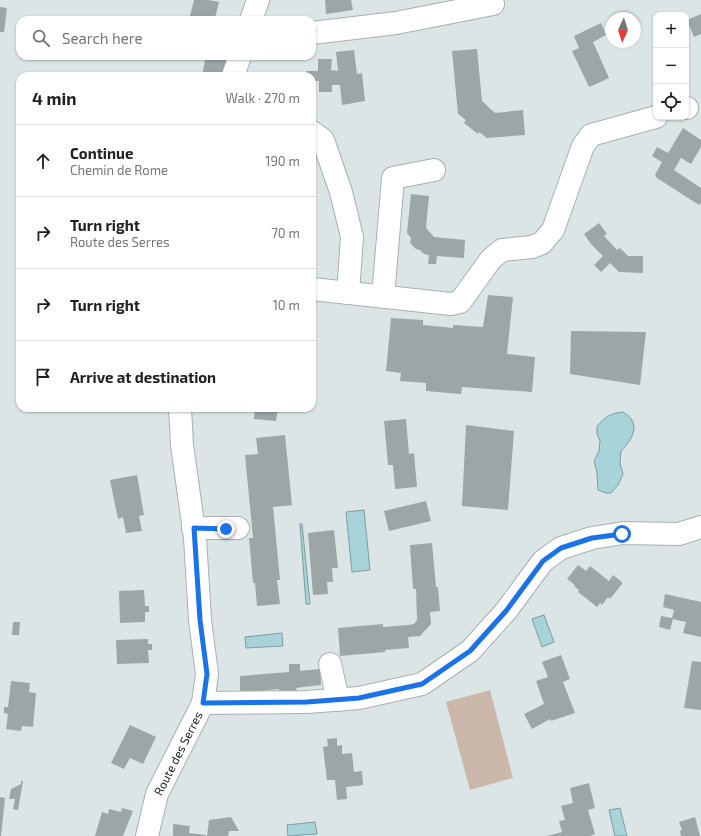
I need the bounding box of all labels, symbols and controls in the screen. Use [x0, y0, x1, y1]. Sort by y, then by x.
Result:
north arrow [605, 12, 641, 48]
map controls [653, 12, 689, 120]
button: + [653, 12, 689, 48]
search box [16, 16, 316, 60]
icon: search [30, 27, 52, 49]
text: Search here [62, 29, 143, 47]
button: − [653, 48, 689, 84]
button: locate [653, 84, 689, 120]
text: 4 min [32, 88, 76, 108]
text: Walk · 270 m [225, 90, 300, 106]
text: Continue [70, 144, 133, 162]
icon: ahead [32, 150, 54, 172]
text: 190 m [265, 153, 300, 169]
text: Chemin de Rome [70, 162, 168, 178]
text: Turn right [70, 216, 140, 234]
icon: right [32, 222, 54, 244]
text: 70 m [271, 225, 300, 241]
text: Route des Serres [70, 234, 170, 250]
icon: right [32, 294, 54, 316]
text: Turn right [70, 296, 140, 314]
text: 10 m [273, 297, 300, 313]
icon: arrive [32, 366, 54, 388]
text: Arrive at destination [70, 368, 216, 386]
route end [217, 520, 235, 538]
route start [613, 525, 631, 543]
street label: Route des Serres [151, 709, 205, 797]

